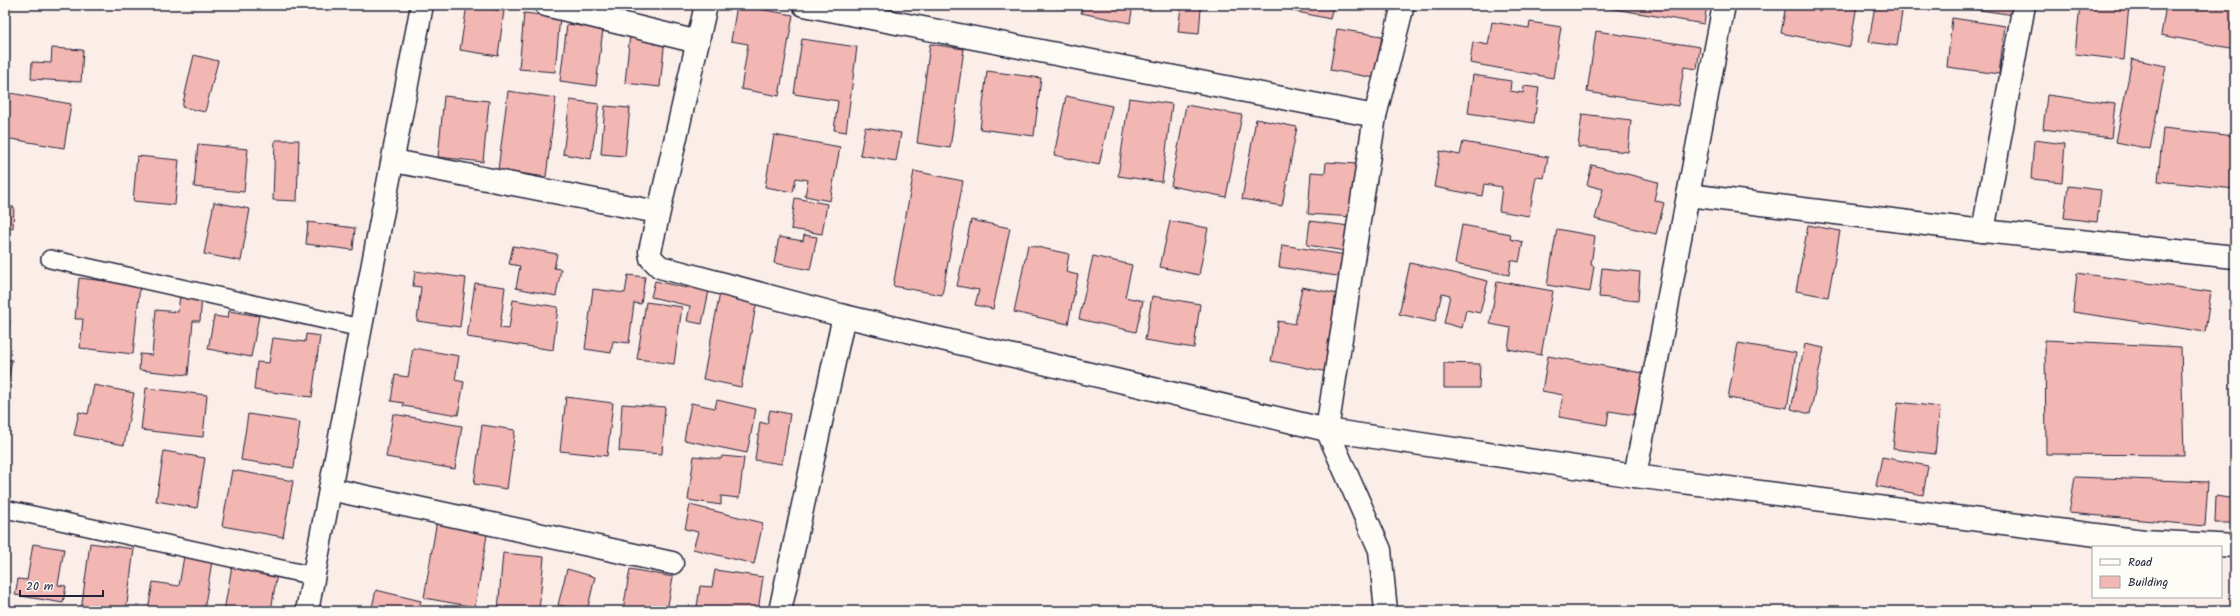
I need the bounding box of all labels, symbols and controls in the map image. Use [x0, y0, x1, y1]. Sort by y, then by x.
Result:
legend [2092, 546, 2222, 598]
text: Road [2128, 553, 2153, 572]
scale bar [20, 572, 103, 598]
text: Building [2128, 573, 2168, 592]
text: 20 m [26, 577, 54, 596]

